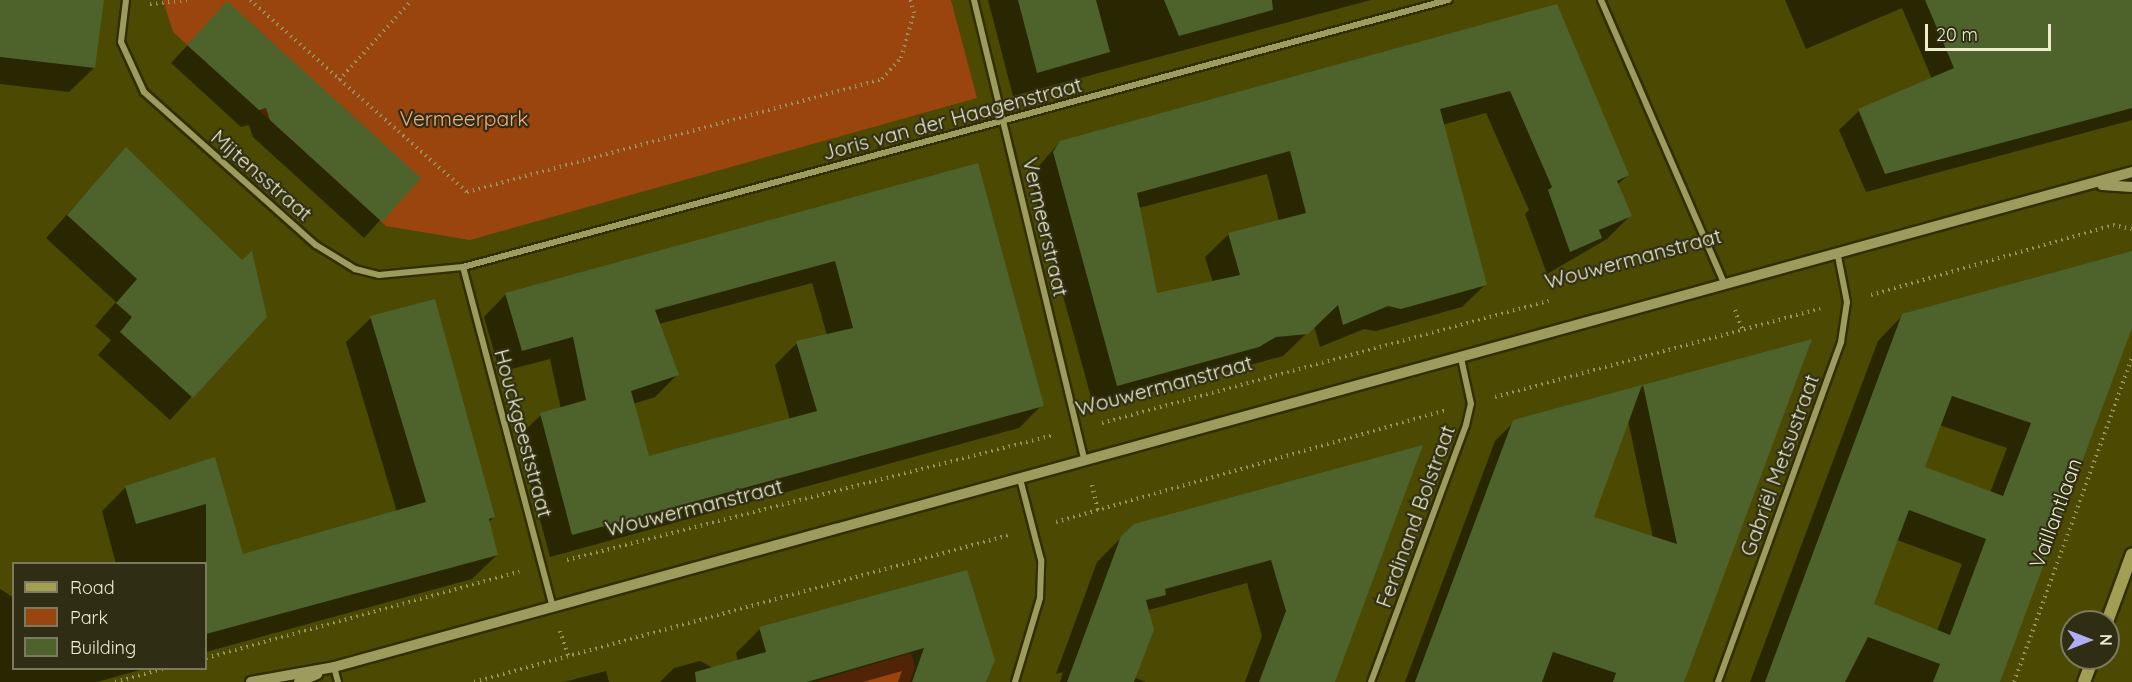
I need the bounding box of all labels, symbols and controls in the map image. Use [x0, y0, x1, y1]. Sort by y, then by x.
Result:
scale bar [1928, 12, 2054, 50]
text: 20 m [1936, 23, 1978, 46]
street label: Joris van der Haagenstraat [819, 71, 1085, 165]
park label: Vermeerpark [399, 105, 529, 131]
street label: Mijtensstraat [206, 124, 318, 226]
street label: Vermeerstraat [1018, 155, 1074, 299]
street label: Wouwermanstraat [1542, 222, 1724, 294]
street label: Houckgeeststraat [489, 346, 559, 520]
street label: Wouwermanstraat [1073, 349, 1255, 421]
street label: Gabriël Metsustraat [1734, 371, 1824, 559]
street label: Ferdinand Bolstraat [1370, 421, 1460, 611]
street label: Vaillantlaan [2023, 455, 2087, 571]
street label: Wouwermanstraat [603, 473, 785, 541]
legend [12, 562, 207, 670]
text: Road [70, 576, 115, 599]
text: Park [70, 606, 108, 629]
north arrow [2060, 610, 2120, 670]
text: N [2096, 634, 2116, 646]
text: Building [70, 636, 136, 659]

